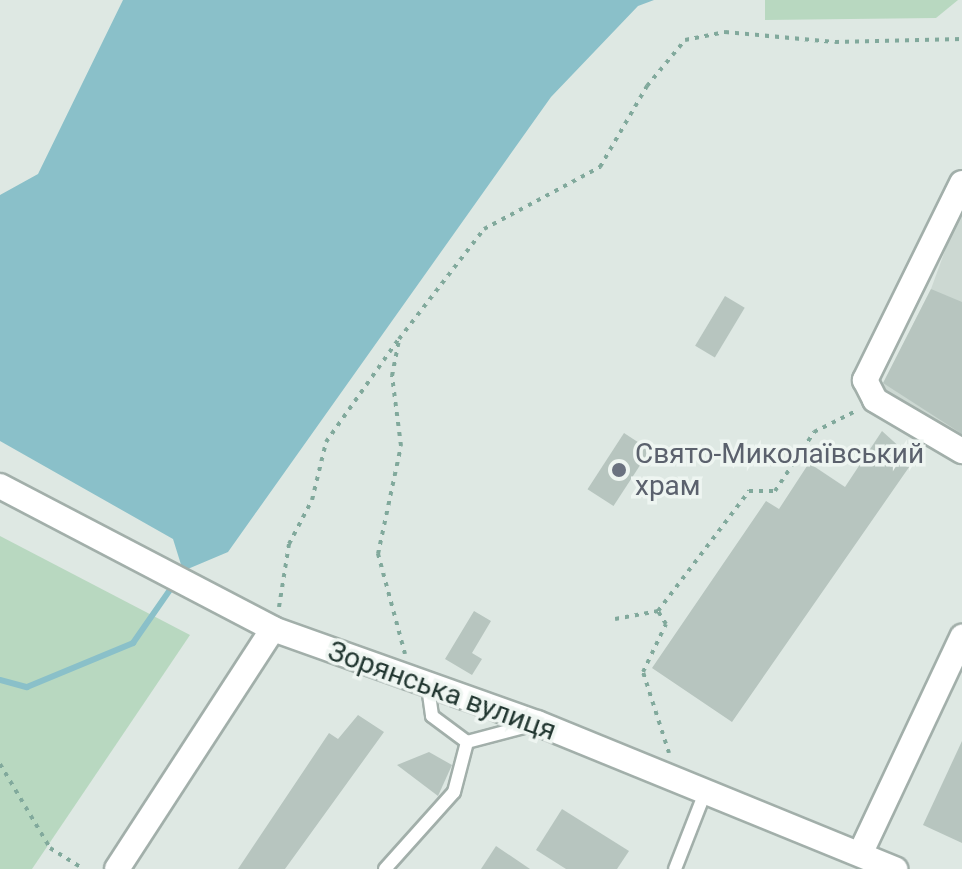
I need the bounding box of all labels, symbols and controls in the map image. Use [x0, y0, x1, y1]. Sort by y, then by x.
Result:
place label: Свято-Миколаївський храм [635, 437, 924, 503]
marker: Свято-Миколаївський храм [610, 461, 628, 479]
street label: Зорянська вулиця [323, 634, 561, 748]

